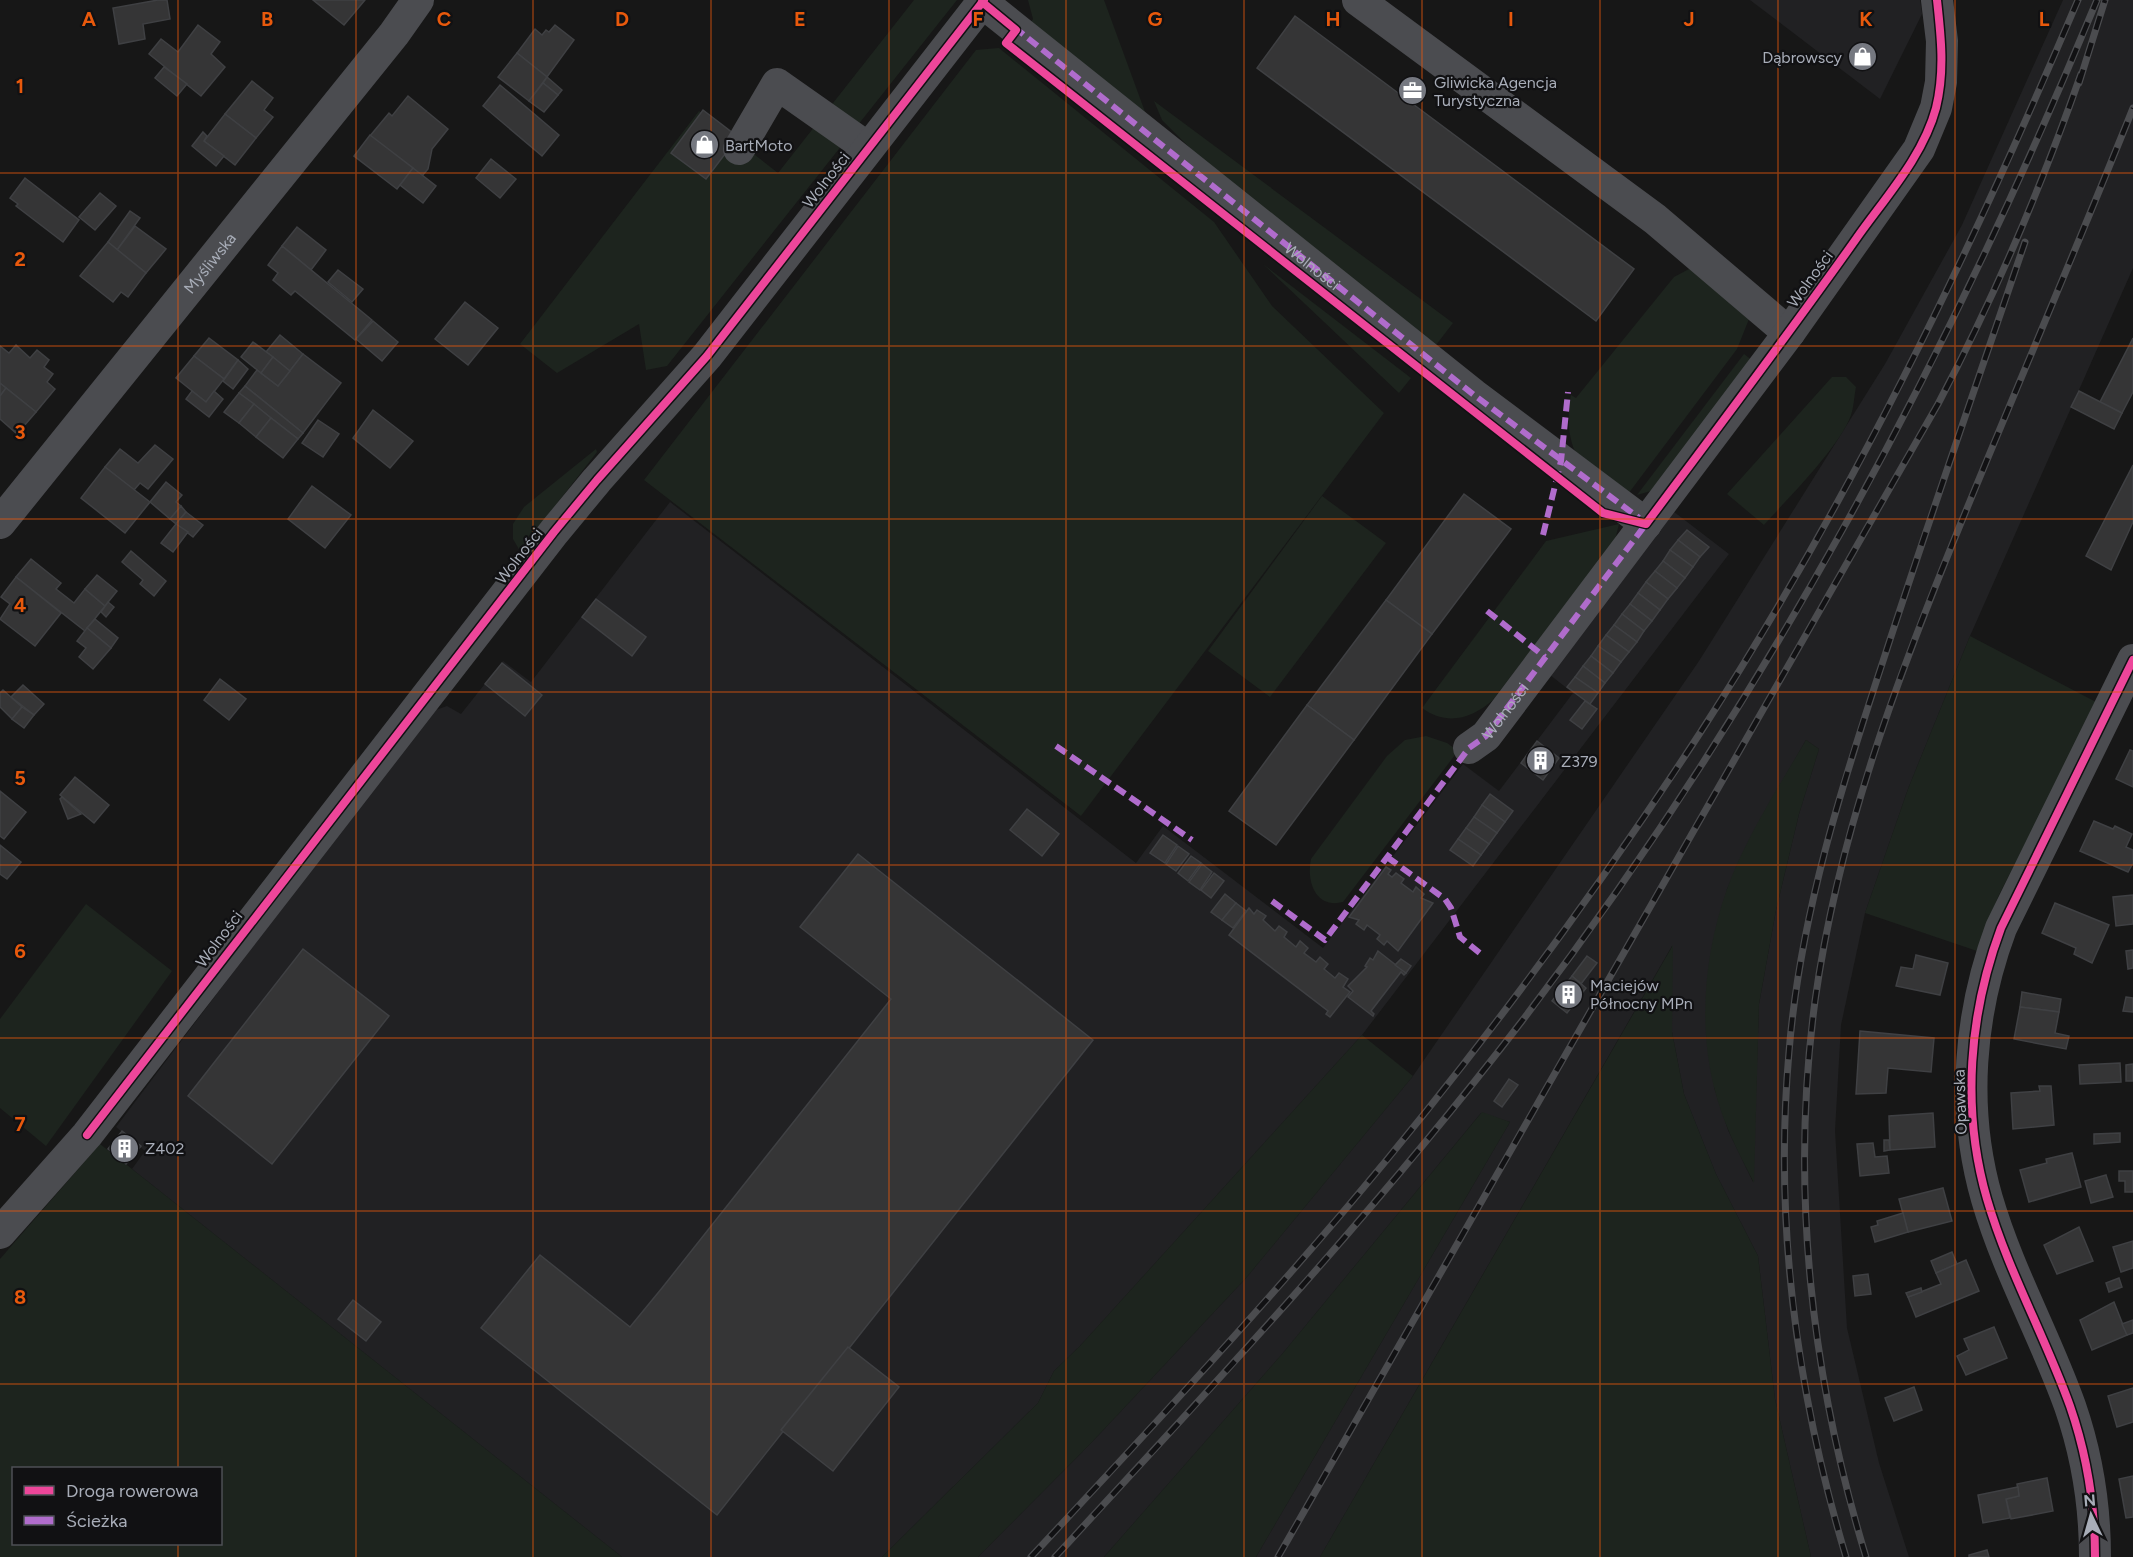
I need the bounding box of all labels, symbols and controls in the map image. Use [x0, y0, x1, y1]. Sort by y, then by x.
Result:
text: A [82, 7, 97, 31]
text: B [261, 7, 273, 31]
text: C [437, 7, 451, 31]
text: D [615, 7, 629, 31]
text: E [794, 7, 806, 31]
text: F [972, 7, 984, 31]
text: G [1148, 7, 1163, 31]
text: H [1326, 7, 1341, 31]
text: I [1508, 7, 1514, 31]
text: J [1683, 7, 1695, 31]
text: K [1859, 7, 1873, 31]
text: L [2039, 7, 2050, 31]
shop icon: Dąbrowscy [1847, 41, 1879, 73]
place label: Dąbrowscy [1762, 48, 1843, 67]
place label: Gliwicka Agencja Turystyczna [1434, 73, 1557, 110]
text: 1 [16, 74, 24, 98]
office icon: Gliwicka Agencja Turystyczna [1397, 75, 1429, 107]
shop icon: BartMoto [688, 129, 720, 161]
place label: BartMoto [725, 136, 793, 155]
street label: Wolności [798, 148, 854, 212]
street label: Myśliwska [179, 229, 240, 297]
street label: Wolności [1281, 238, 1344, 294]
text: 2 [14, 247, 26, 271]
street label: Wolności [1783, 247, 1837, 311]
text: 3 [14, 420, 26, 444]
street label: Wolności [491, 524, 547, 588]
text: 4 [14, 593, 27, 617]
street label: Wolności [1478, 679, 1532, 743]
building icon: Z379 [1524, 745, 1556, 777]
place label: Z379 [1561, 752, 1598, 771]
text: 5 [14, 766, 26, 790]
street label: Wolności [192, 907, 246, 971]
text: 6 [14, 939, 26, 963]
place label: Maciejów Północny MPn [1590, 976, 1693, 1013]
building icon: Maciejów Północny MPn [1553, 978, 1585, 1010]
street label: Opawska [1949, 1069, 1971, 1135]
text: 7 [14, 1112, 26, 1136]
building icon: Z402 [108, 1132, 140, 1164]
place label: Z402 [145, 1139, 184, 1158]
text: 8 [14, 1285, 26, 1309]
legend [12, 1467, 222, 1545]
text: Droga rowerowa [66, 1480, 198, 1502]
north arrow [2061, 1485, 2121, 1545]
text: N [2083, 1491, 2097, 1511]
text: Ścieżka [66, 1510, 127, 1532]

